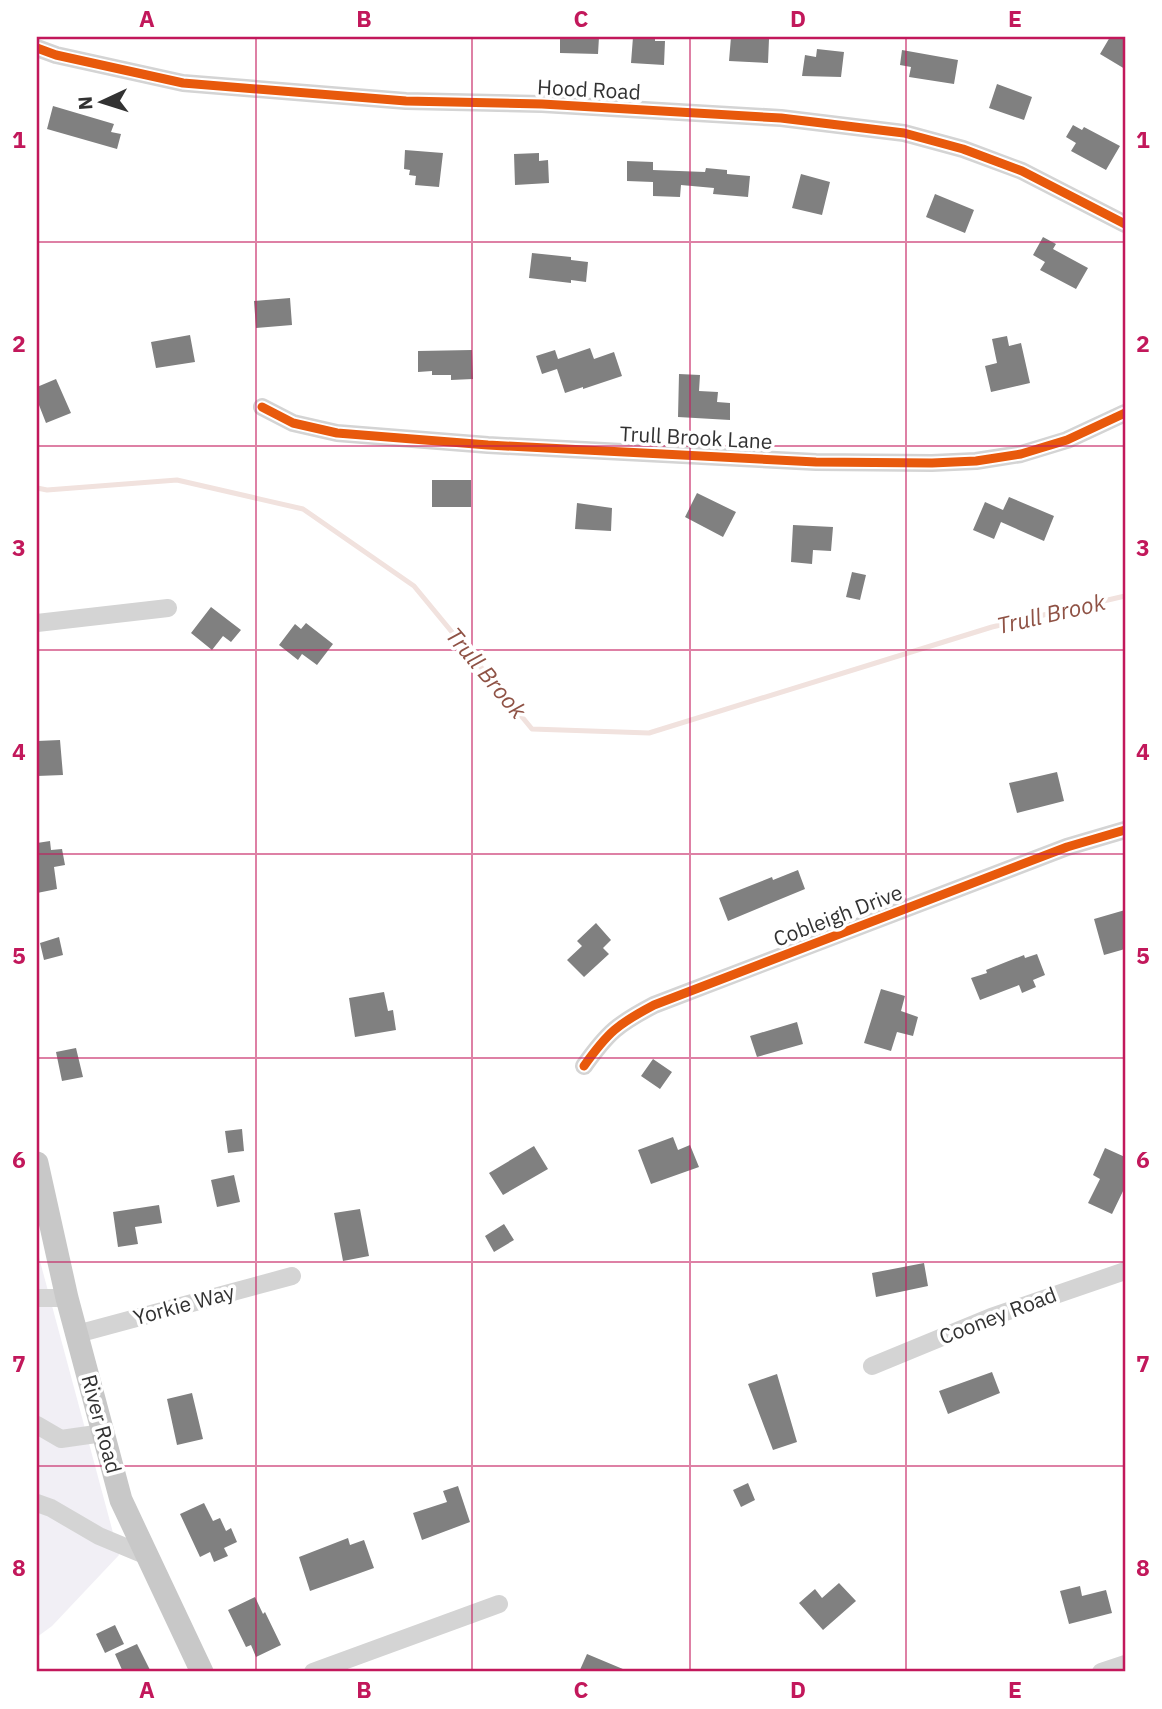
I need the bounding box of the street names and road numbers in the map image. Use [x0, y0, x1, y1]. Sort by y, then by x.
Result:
street label: Hood Road [536, 72, 642, 106]
street label: Trull Brook Lane [619, 419, 773, 455]
street label: Cobleigh Drive [769, 878, 906, 953]
street label: Yorkie Way [130, 1277, 238, 1331]
street label: Cooney Road [935, 1280, 1060, 1350]
street label: River Road [75, 1371, 129, 1476]

